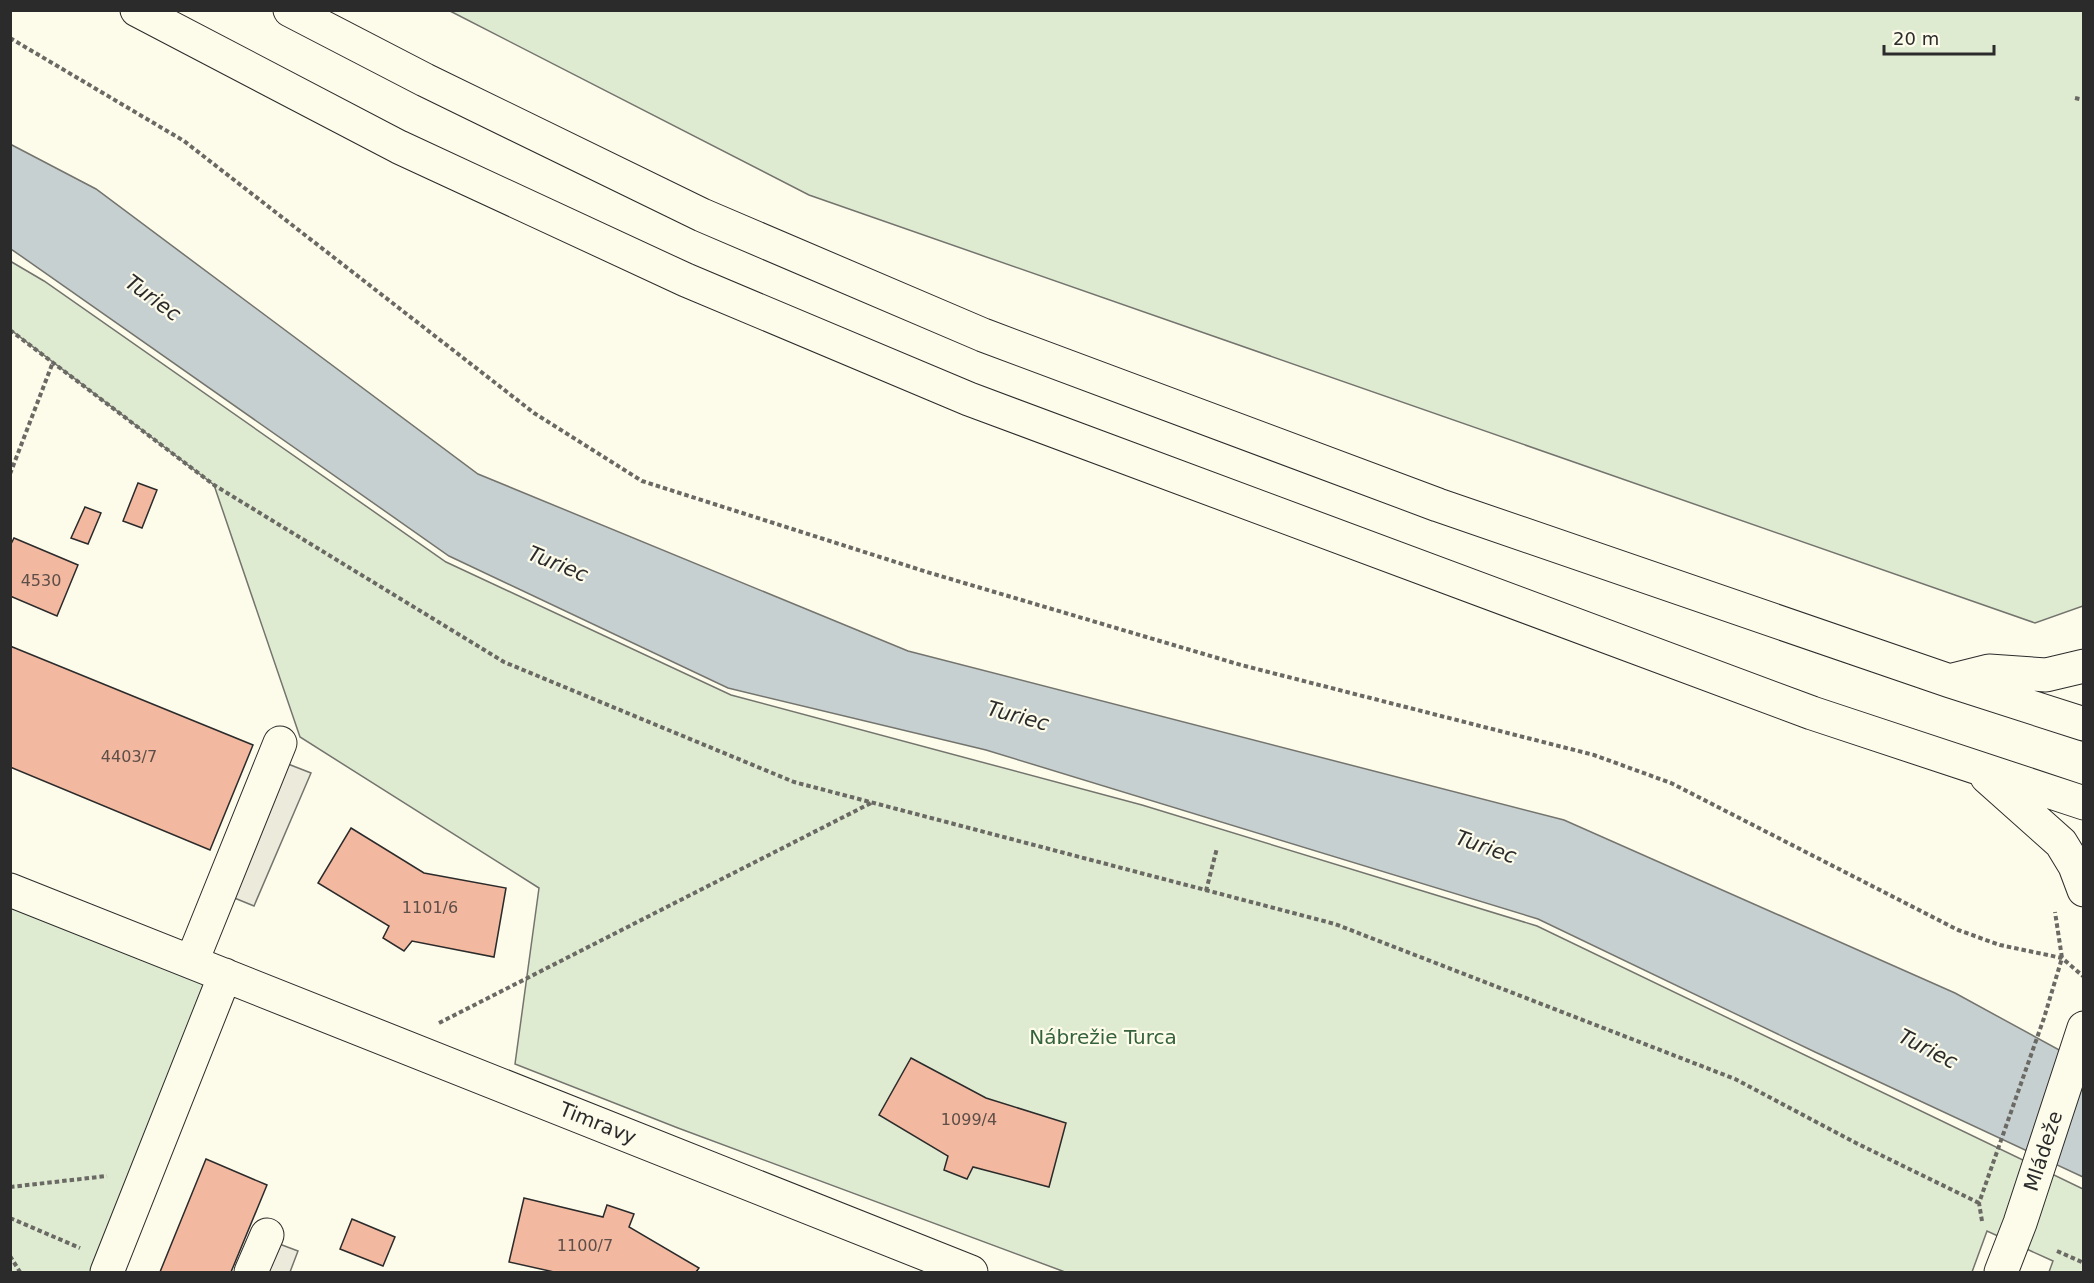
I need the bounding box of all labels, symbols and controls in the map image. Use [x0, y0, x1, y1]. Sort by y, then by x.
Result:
scale bar [1884, 18, 1994, 56]
text: 20 m [1893, 28, 1939, 49]
water label: Turiec [120, 270, 186, 326]
water label: Turiec [524, 541, 592, 587]
house number: 4530 [21, 571, 61, 590]
water label: Turiec [984, 696, 1052, 736]
house number: 4403/7 [101, 747, 157, 766]
water label: Turiec [1452, 825, 1520, 869]
house number: 1101/6 [402, 898, 458, 917]
water label: Turiec [1894, 1024, 1962, 1074]
park label: Nábrežie Turca [1029, 1025, 1177, 1049]
street label: Timravy [555, 1096, 640, 1149]
street label: Mládeže [2019, 1108, 2067, 1194]
house number: 1099/4 [941, 1110, 997, 1129]
house number: 1100/7 [557, 1236, 613, 1255]

